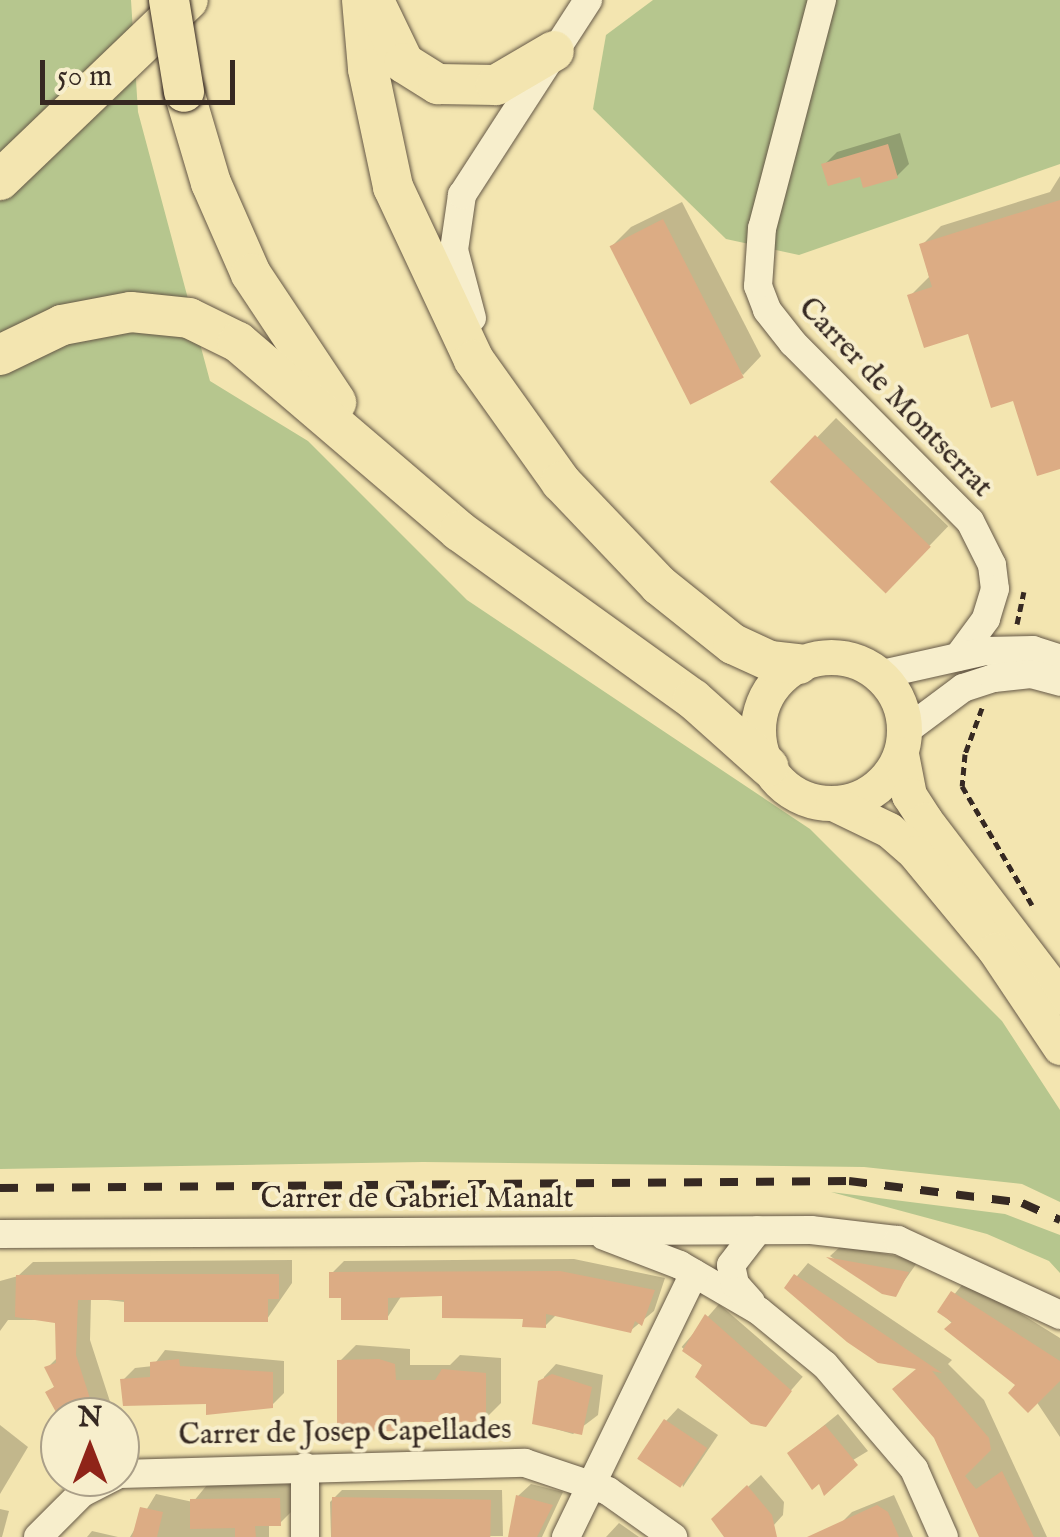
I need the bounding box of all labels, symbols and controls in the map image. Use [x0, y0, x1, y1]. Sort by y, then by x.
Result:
scale bar [45, 40, 240, 102]
text: 50 m [57, 58, 112, 96]
street label: Carrer de Montserrat [790, 291, 1000, 505]
street label: Carrer de Gabriel Manalt [261, 1181, 573, 1217]
north arrow [40, 1397, 140, 1497]
text: N [78, 1401, 102, 1436]
street label: Carrer de Josep Capellades [178, 1412, 512, 1454]

